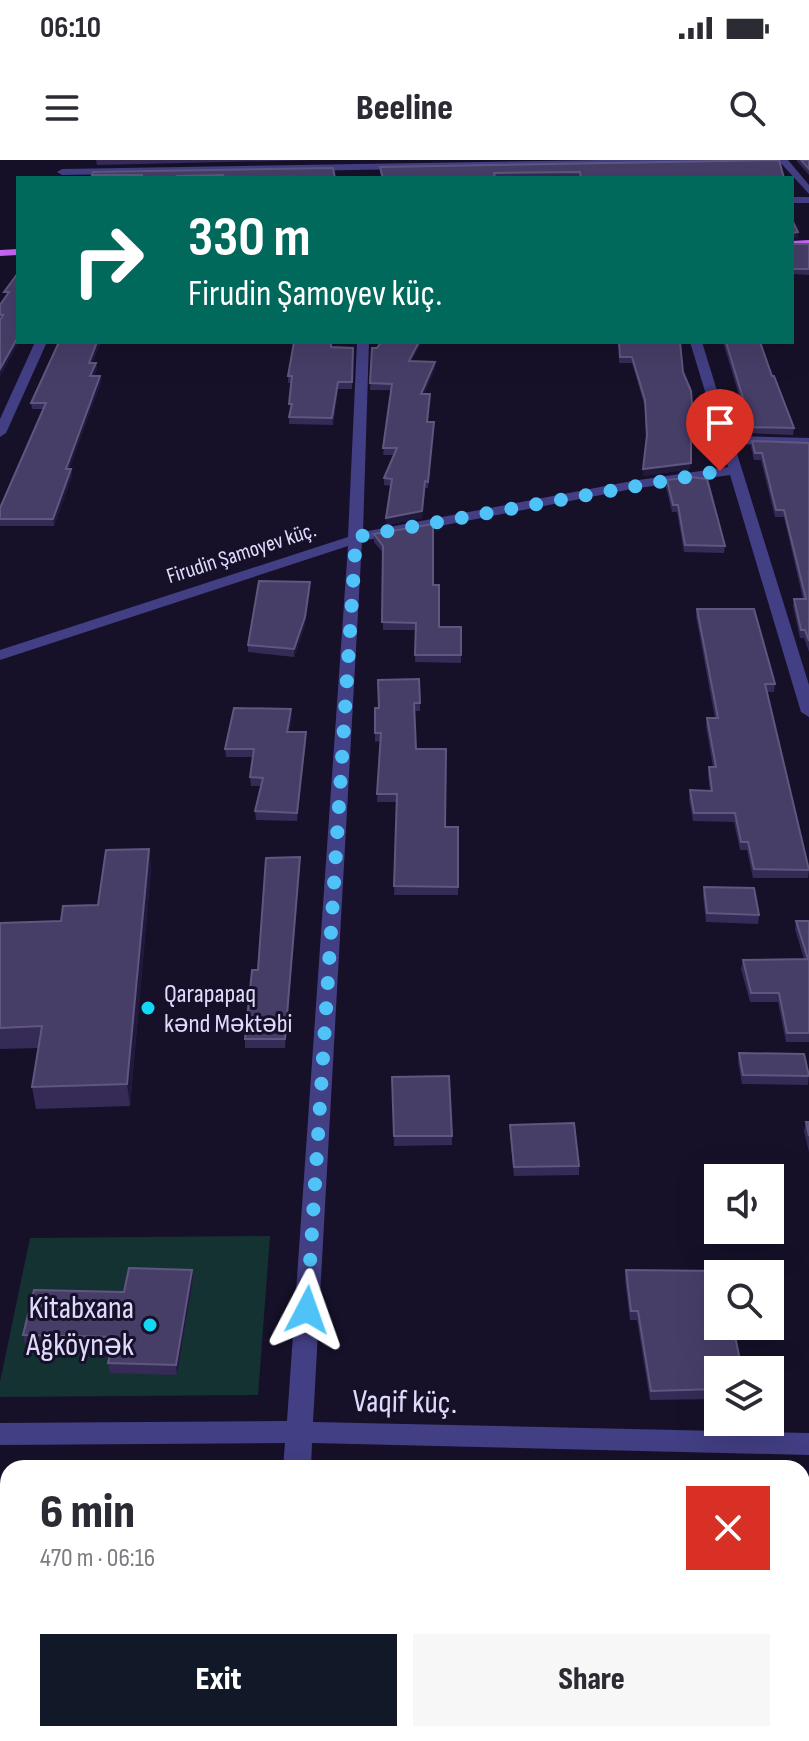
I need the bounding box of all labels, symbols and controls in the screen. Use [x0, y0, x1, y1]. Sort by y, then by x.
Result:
text: 06:10 [40, 10, 101, 46]
icon: menu [40, 86, 84, 130]
icon: search [725, 86, 769, 130]
text: Beeline [356, 87, 453, 130]
text: 330 m [188, 205, 311, 272]
icon: right [56, 208, 160, 312]
text: Firudin Şamoyev küç. [188, 273, 442, 316]
pin [686, 389, 754, 471]
icon: arrive [698, 401, 742, 445]
street label: Firudin Şamoyev küç. [163, 517, 320, 590]
place label: Qarapapaq kənd Məktəbi [164, 979, 292, 1040]
marker: Qarapapaq kənd Məktəbi [139, 999, 157, 1017]
map controls [704, 1164, 784, 1436]
button: sound [704, 1164, 784, 1244]
button: search [704, 1260, 784, 1340]
position arrow [265, 1268, 349, 1352]
place label: Kitabxana Ağköynək [25, 1289, 134, 1365]
marker: Kitabxana Ağköynək [141, 1316, 159, 1334]
button: layers [704, 1356, 784, 1436]
street label: Vaqif küç. [352, 1382, 458, 1423]
text: 6 min [40, 1484, 135, 1541]
button: close [686, 1486, 770, 1570]
text: 470 m · 06:16 [40, 1543, 155, 1574]
button: Exit [40, 1634, 397, 1726]
button: Share [413, 1634, 770, 1726]

